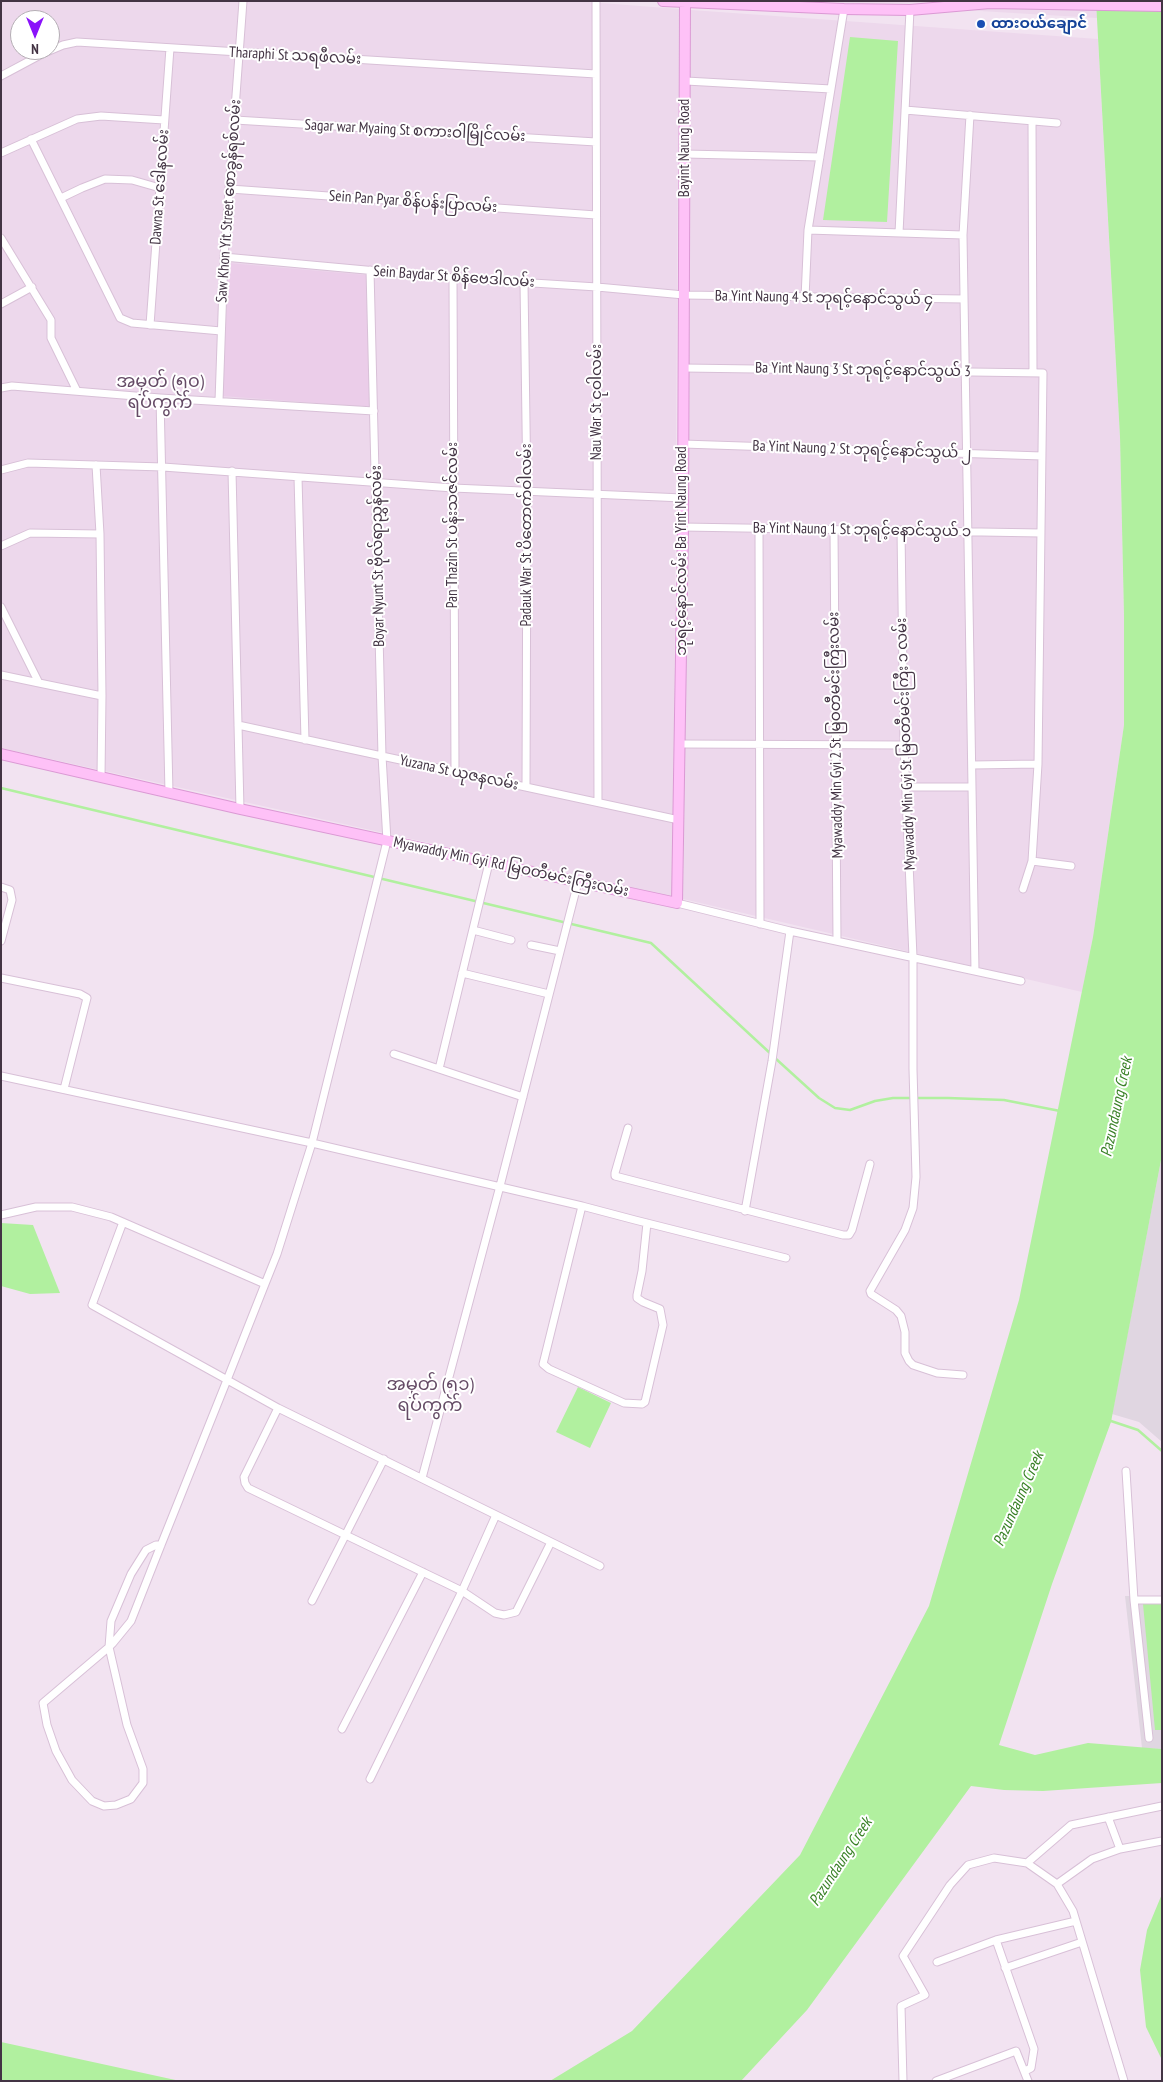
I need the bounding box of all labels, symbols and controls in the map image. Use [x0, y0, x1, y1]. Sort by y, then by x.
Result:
north arrow [10, 10, 60, 60]
place label: ထားဝယ်ချောင် [991, 15, 1087, 33]
marker: ထားဝယ်ချောင် [975, 18, 987, 30]
text: N [31, 40, 39, 58]
street label: Tharaphi St သရဖီလမ်း [228, 44, 362, 68]
street label: Saw Khon Yit Street စောခွန်ရစ်လမ်း [213, 99, 245, 303]
street label: Bayint Naung Road [676, 99, 694, 197]
street label: Sagar war Myaing St စကားဝါမြိုင်လမ်း [304, 116, 526, 146]
street label: Dawna St ဒေါနလမ်း [147, 129, 173, 245]
street label: Sein Pan Pyar စိန်ပန်းပြာလမ်း [328, 187, 498, 217]
street label: Sein Baydar St စိန်ဗေဒါလမ်း [373, 262, 535, 292]
street label: Ba Yint Naung 4 St ဘုရင့်နောင်သွယ် ၄ [715, 287, 933, 309]
street label: Nau War St ငုဝါလမ်း [588, 344, 606, 460]
street label: Ba Yint Naung 3 St ဘုရင့်နောင်သွယ် 3 [755, 359, 971, 381]
district label: အမှတ် (၅၀) ရပ်ကွက် [116, 371, 204, 414]
street label: Ba Yint Naung 2 St ဘုရင့်နောင်သွယ် ၂ [752, 437, 972, 463]
street label: Pan Thazin St ပန်းသဇင်လမ်း [444, 442, 462, 608]
street label: Padauk War St ပိတောက်ဝါလမ်း [518, 443, 536, 627]
street label: ဘုရင့်နောင်လမ်း Ba Yint Naung Road [673, 446, 691, 656]
street label: Boyar Nyunt St ဗိုလ်ရာညွှန်လမ်း [367, 465, 389, 647]
street label: Ba Yint Naung 1 St ဘုရင့်နောင်သွယ် ၁ [753, 519, 971, 541]
street label: Myawaddy Min Gyi 2 St မြဝတီမင်းကြီးလမ်း [825, 611, 847, 859]
street label: Myawaddy Min Gyi St မြဝတီမင်းကြီး ၁ လမ်း [893, 617, 919, 871]
street label: Yuzana St ယုဇနလမ်း [398, 752, 520, 794]
street label: Myawaddy Min Gyi Rd မြဝတီမင်းကြီးလမ်း [392, 833, 630, 901]
water label: Pazundaung Creek [1097, 1055, 1137, 1159]
district label: အမှတ် (၅၁) ရပ်ကွက် [386, 1374, 474, 1416]
water label: Pazundaung Creek [990, 1449, 1048, 1549]
water label: Pazundaung Creek [805, 1814, 877, 1910]

